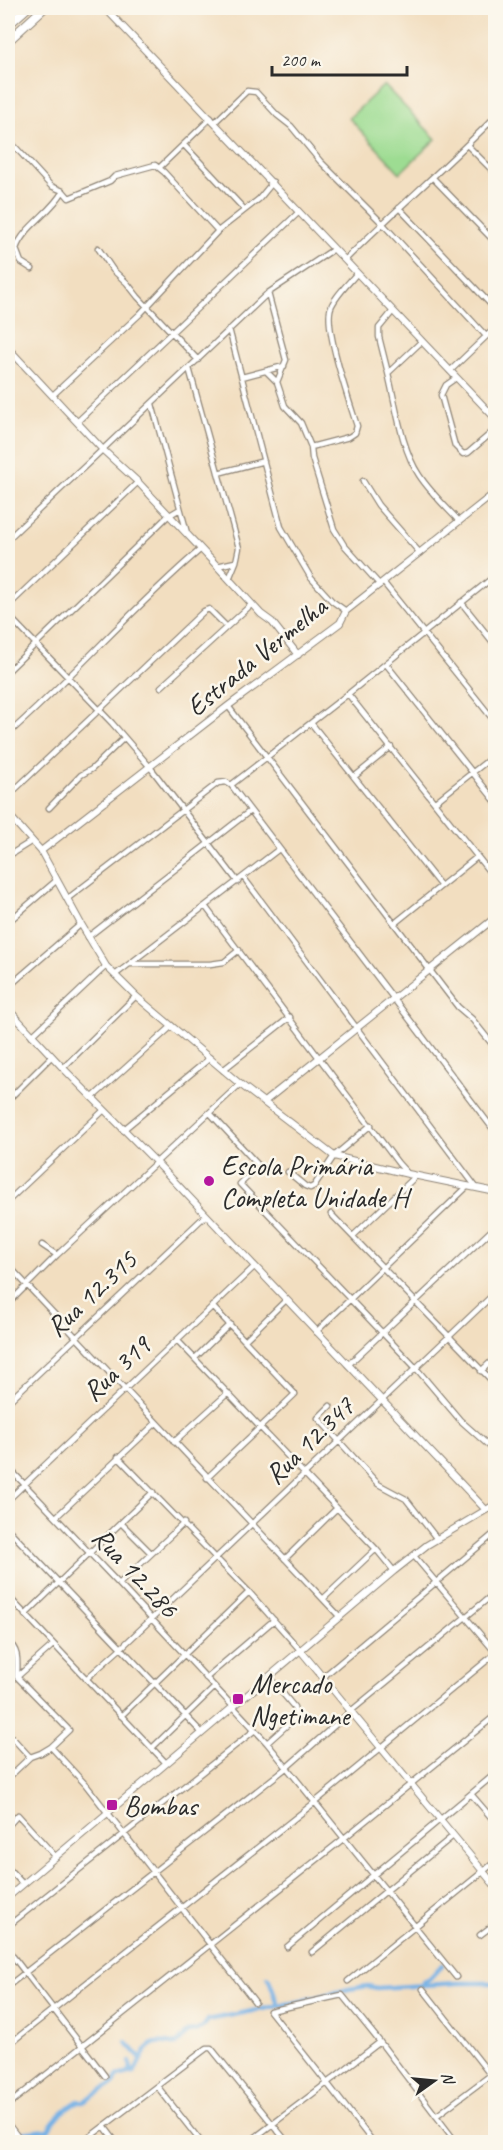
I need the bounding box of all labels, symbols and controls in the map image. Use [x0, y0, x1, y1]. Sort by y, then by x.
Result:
scale bar [272, 39, 407, 77]
text: 200 m [281, 49, 322, 71]
street label: Estrada Vermelha [179, 588, 335, 724]
place label: Escola Primária Completa Unidade H [221, 1148, 412, 1215]
marker: Escola Primária Completa Unidade H [202, 1174, 216, 1188]
street label: Rua 12.315 [39, 1242, 145, 1344]
street label: Rua 319 [75, 1327, 159, 1409]
street label: Rua 12.347 [257, 1388, 362, 1492]
street label: Rua 12.286 [85, 1520, 187, 1626]
place label: Mercado Ngetimane [250, 1666, 351, 1733]
marker: Mercado Ngetimane [231, 1692, 245, 1706]
place label: Bombas [124, 1788, 200, 1823]
marker: Bombas [105, 1798, 119, 1812]
north arrow [404, 2051, 464, 2111]
text: N [437, 2070, 459, 2088]

